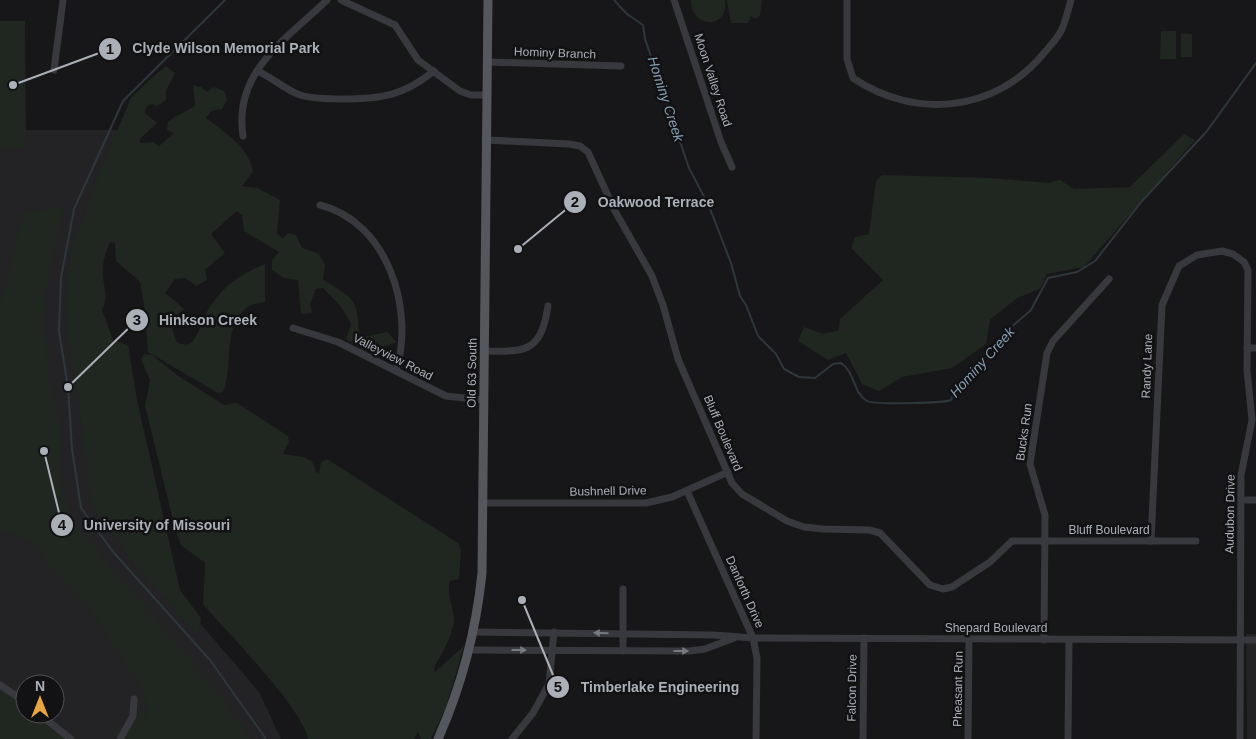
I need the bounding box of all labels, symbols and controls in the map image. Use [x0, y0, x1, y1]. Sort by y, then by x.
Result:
street label: Moon Valley Road [691, 32, 735, 128]
callout: Clyde Wilson Memorial Park [97, 34, 330, 63]
text: 1 [106, 40, 114, 57]
text: Clyde Wilson Memorial Park [132, 40, 320, 56]
street label: Hominy Branch [514, 45, 596, 61]
water label: Hominy Creek [645, 54, 688, 145]
callout: Oakwood Terrace [562, 187, 724, 216]
text: 2 [571, 193, 579, 210]
text: Oakwood Terrace [598, 194, 714, 210]
callout: Hinkson Creek [124, 305, 267, 334]
text: 3 [133, 311, 141, 328]
text: Hinkson Creek [159, 312, 257, 328]
water label: Hominy Creek [946, 323, 1018, 400]
street label: Valleyview Road [351, 331, 435, 383]
street label: Randy Lane [1139, 333, 1155, 399]
street label: Old 63 South [464, 338, 480, 408]
street label: Bluff Boulevard [701, 393, 745, 473]
street label: Bucks Run [1013, 402, 1035, 462]
street label: Audubon Drive [1222, 474, 1238, 554]
street label: Bushnell Drive [569, 483, 647, 499]
callout: University of Missouri [49, 510, 240, 539]
text: 4 [58, 516, 67, 533]
text: University of Missouri [84, 517, 230, 533]
street label: Bluff Boulevard [1068, 523, 1150, 537]
street label: Danforth Drive [723, 554, 767, 630]
street label: Shepard Boulevard [945, 621, 1047, 635]
one-way arrow [592, 629, 608, 637]
one-way arrow [511, 646, 527, 654]
one-way arrow [673, 647, 689, 655]
street label: Pheasant Run [950, 651, 966, 727]
street label: Falcon Drive [844, 654, 860, 722]
callout: Timberlake Engineering [546, 672, 749, 701]
north arrow [15, 674, 65, 724]
text: N [35, 678, 45, 694]
text: 5 [554, 678, 562, 695]
text: Timberlake Engineering [581, 679, 739, 695]

